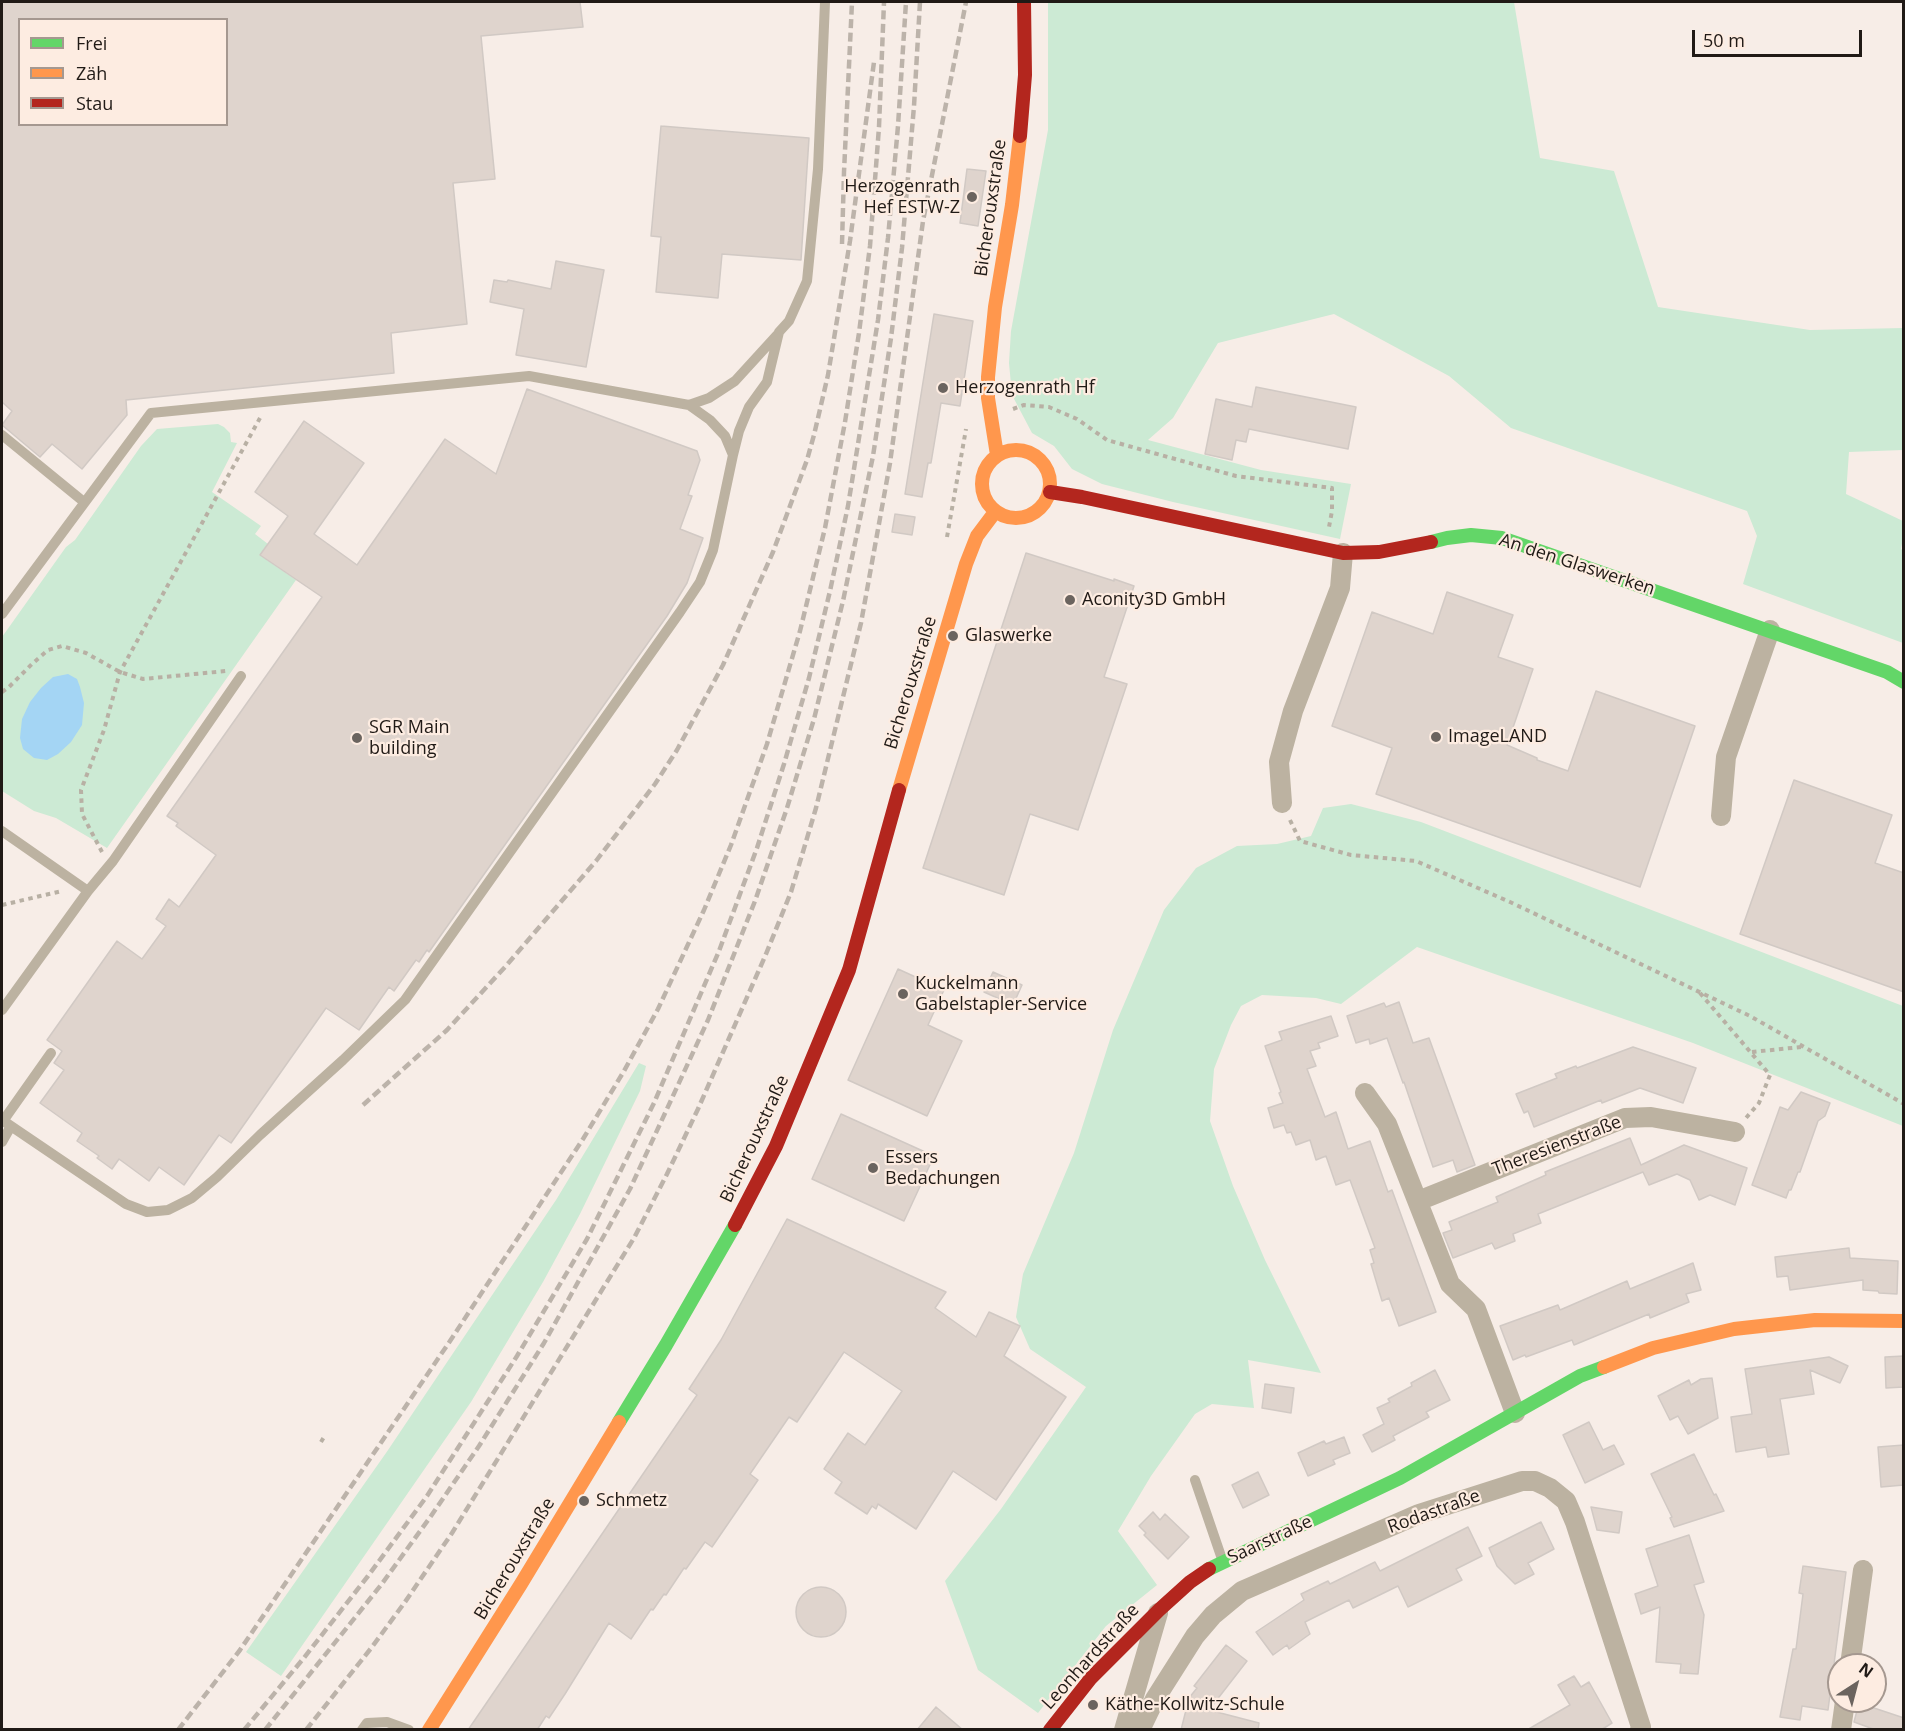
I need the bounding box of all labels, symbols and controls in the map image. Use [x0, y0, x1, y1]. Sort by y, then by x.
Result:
legend [18, 18, 228, 126]
scale bar [1695, 18, 1864, 56]
text: 50 m [1703, 28, 1745, 52]
text: Frei [76, 31, 107, 55]
text: Zäh [76, 61, 107, 85]
text: Stau [76, 91, 113, 115]
street label: Bicherouxstraße [971, 138, 1011, 278]
place label: Herzogenrath Hef ESTW-Z [844, 176, 960, 219]
marker: Herzogenrath Hef ESTW-Z [965, 190, 979, 204]
place label: Herzogenrath Hf [955, 377, 1095, 399]
marker: Herzogenrath Hf [936, 381, 950, 395]
street label: An den Glaswerken [1497, 530, 1657, 600]
place label: Aconity3D GmbH [1082, 589, 1226, 611]
marker: Aconity3D GmbH [1063, 593, 1077, 607]
street label: Bicherouxstraße [880, 614, 942, 752]
place label: Glaswerke [965, 625, 1052, 647]
marker: Glaswerke [946, 629, 960, 643]
place label: SGR Main building [369, 717, 450, 760]
place label: ImageLAND [1448, 726, 1547, 748]
marker: ImageLAND [1429, 730, 1443, 744]
marker: SGR Main building [350, 731, 364, 745]
place label: Kuckelmann Gabelstapler-Service [915, 973, 1087, 1016]
marker: Kuckelmann Gabelstapler-Service [896, 987, 910, 1001]
street label: Bicherouxstraße [716, 1072, 794, 1206]
street label: Theresienstraße [1489, 1111, 1625, 1181]
place label: Essers Bedachungen [885, 1147, 1000, 1190]
marker: Essers Bedachungen [866, 1161, 880, 1175]
street label: Rodastraße [1385, 1485, 1483, 1539]
place label: Schmetz [596, 1490, 667, 1512]
street label: Bicherouxstraße [470, 1494, 560, 1624]
marker: Schmetz [577, 1494, 591, 1508]
street label: Saarstraße [1224, 1511, 1316, 1569]
street label: Leonhardstraße [1038, 1600, 1144, 1714]
north arrow [1827, 1653, 1887, 1713]
text: N [1855, 1657, 1878, 1683]
place label: Käthe-Kollwitz-Schule [1105, 1694, 1285, 1716]
marker: Käthe-Kollwitz-Schule [1086, 1698, 1100, 1712]

